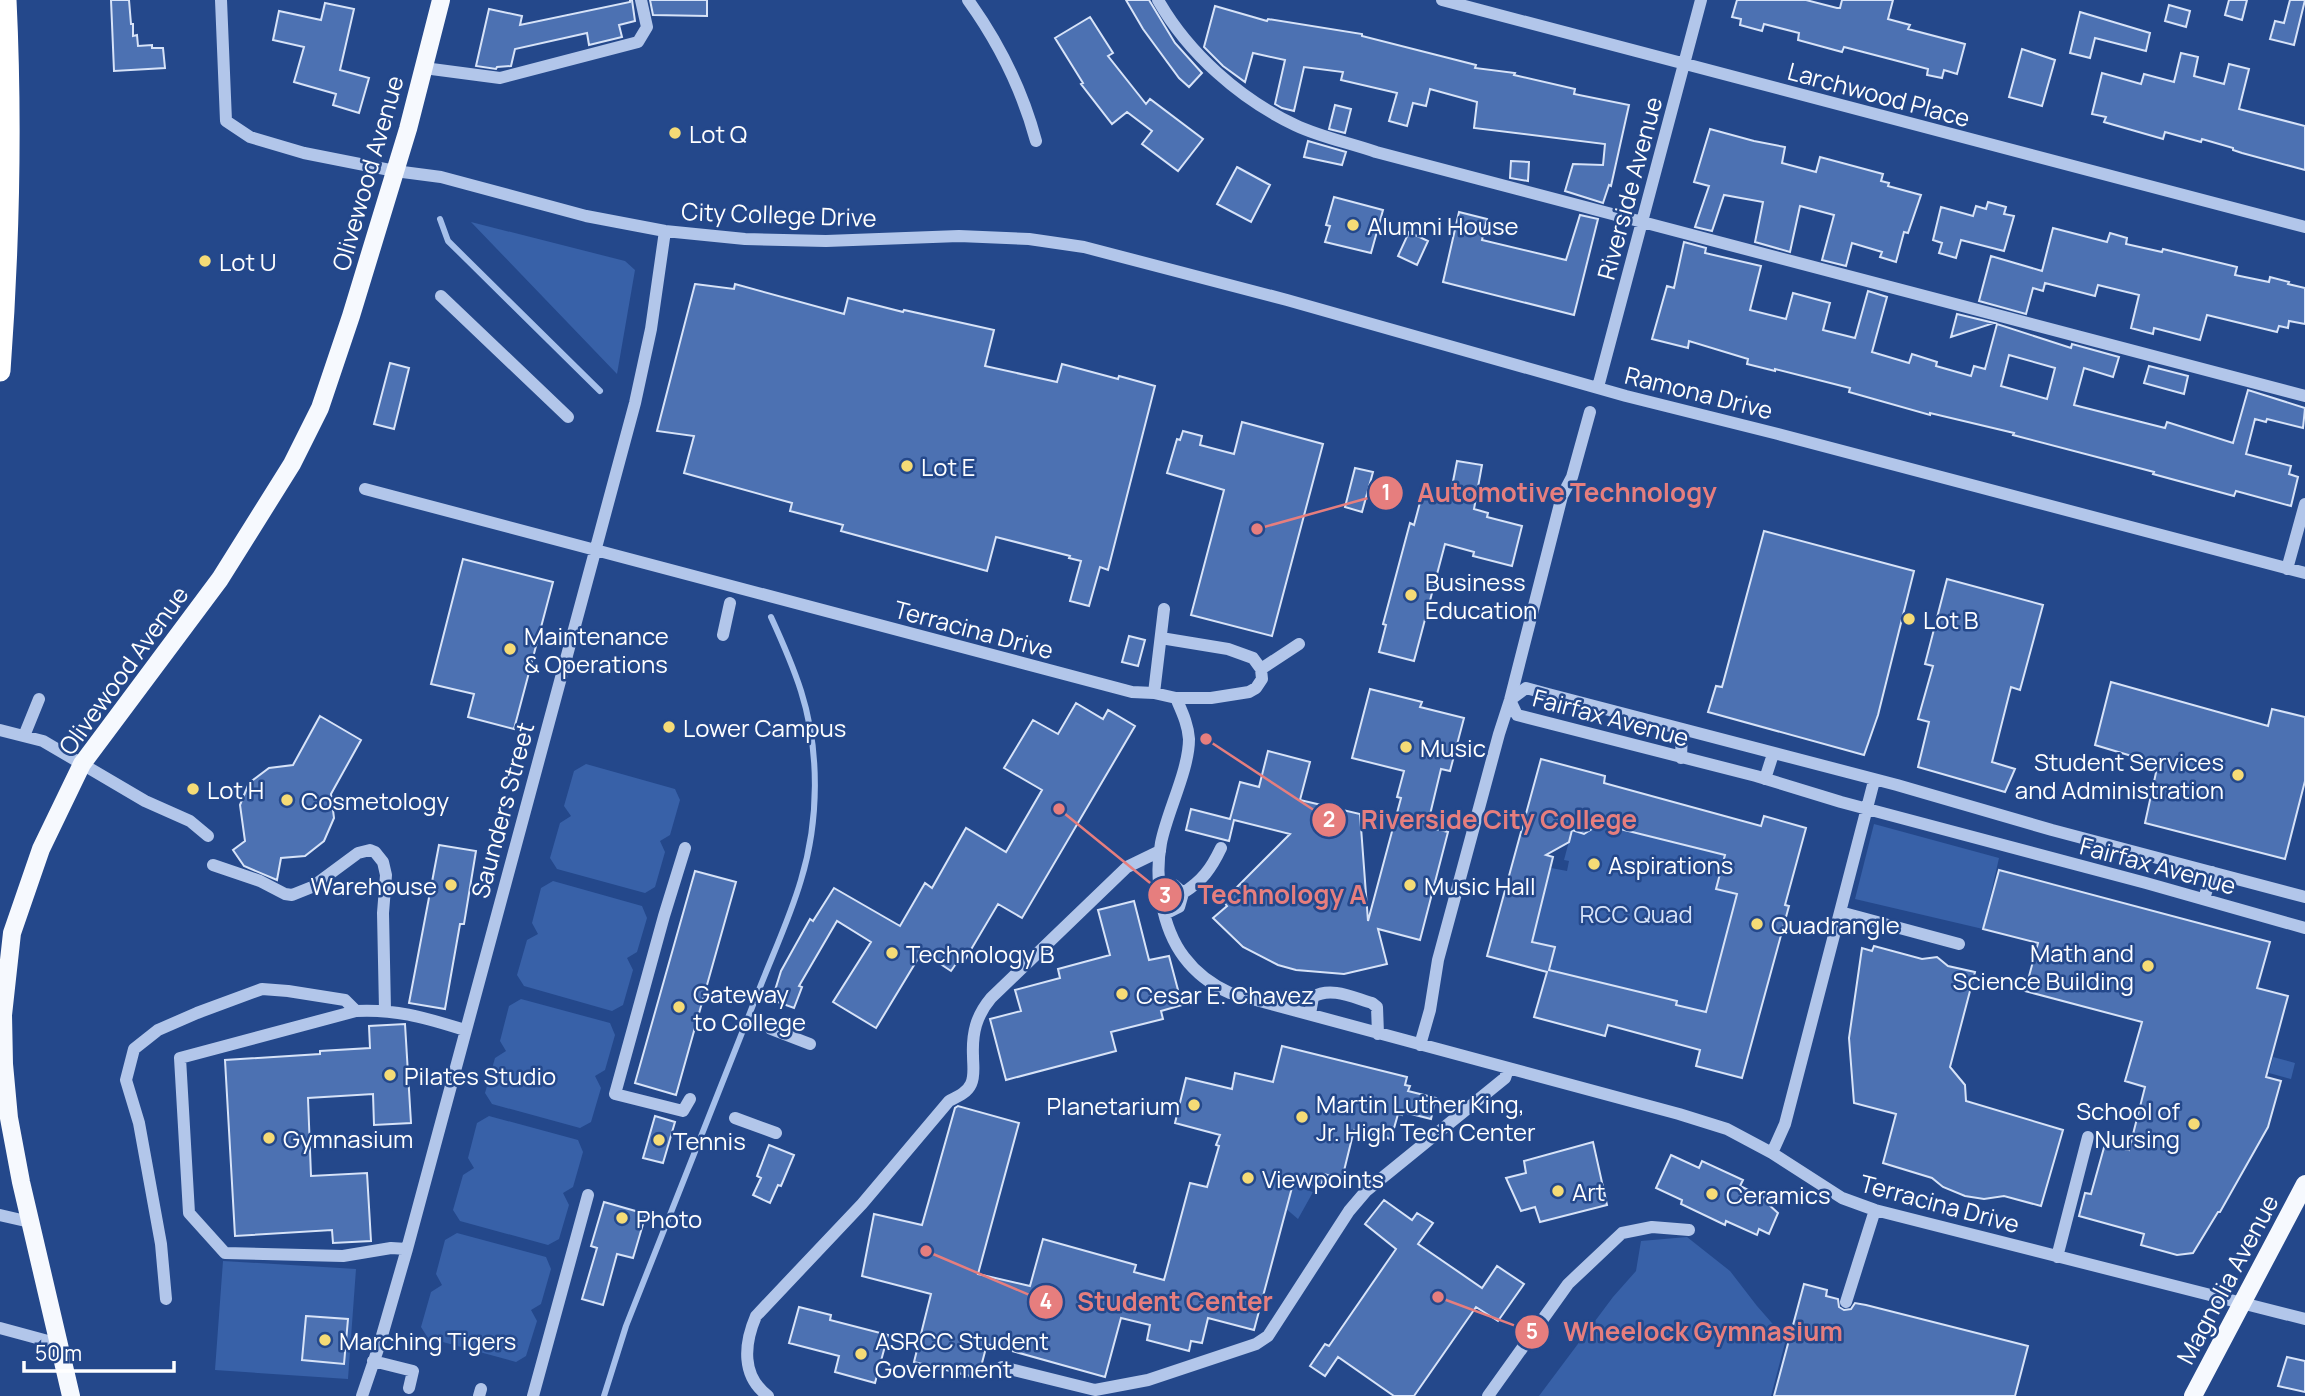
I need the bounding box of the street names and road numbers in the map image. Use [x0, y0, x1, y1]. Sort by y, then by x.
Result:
street label: Larchwood Place [1784, 54, 1974, 134]
street label: Olivewood Avenue [323, 72, 411, 274]
street label: Riverside Avenue [1589, 93, 1669, 283]
street label: City College Drive [681, 194, 877, 234]
street label: Ramona Drive [1622, 358, 1776, 426]
street label: Olivewood Avenue [50, 579, 196, 761]
street label: Terracina Drive [891, 592, 1057, 666]
street label: Fairfax Avenue [1529, 680, 1693, 754]
street label: Saunders Street [463, 718, 541, 902]
street label: Fairfax Avenue [2076, 828, 2240, 902]
street label: Terracina Drive [1857, 1166, 2023, 1240]
street label: Magnolia Avenue [2168, 1188, 2286, 1370]

